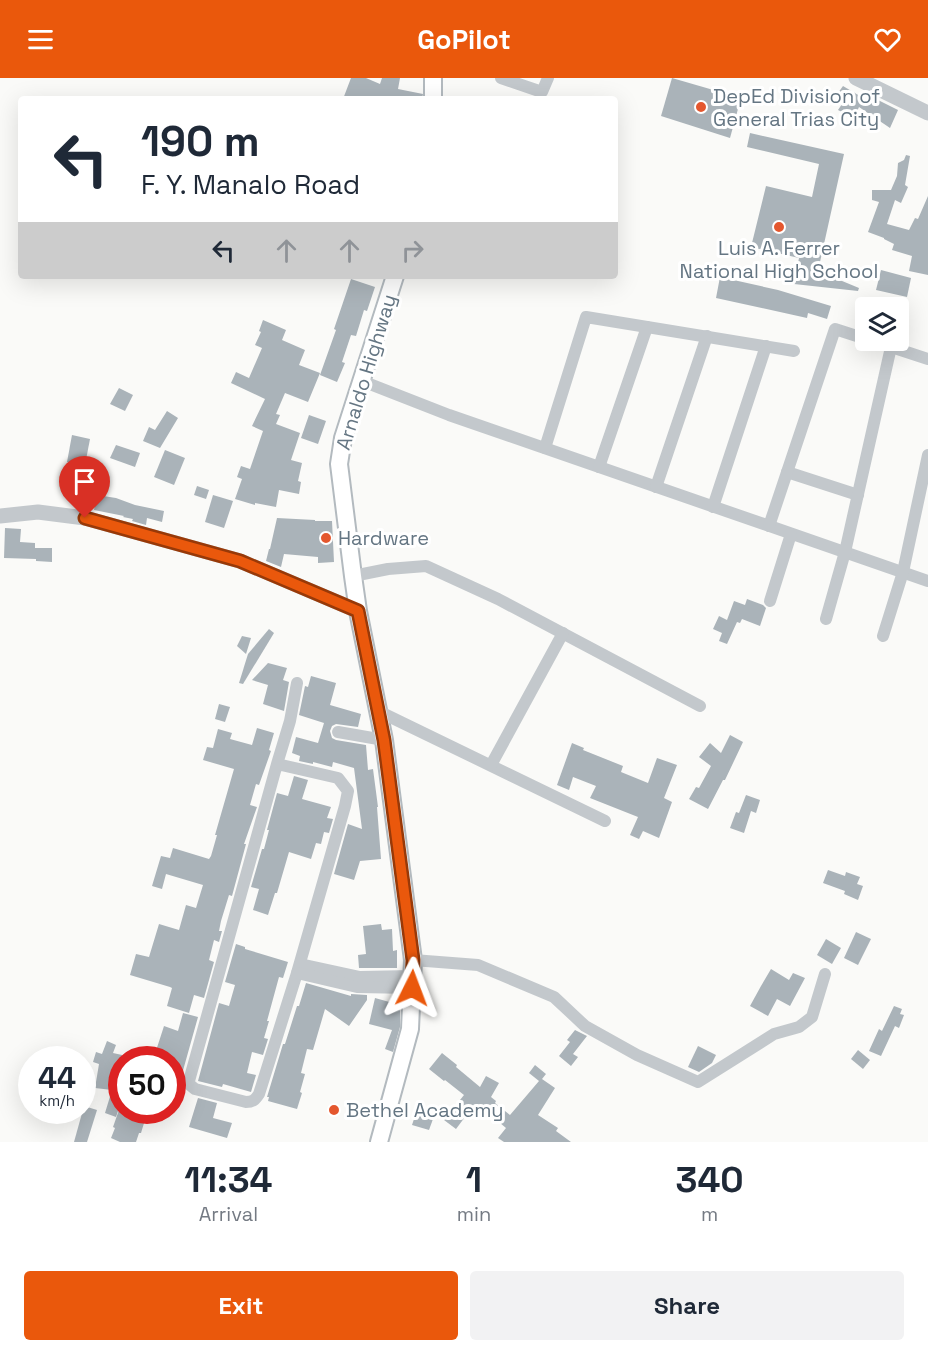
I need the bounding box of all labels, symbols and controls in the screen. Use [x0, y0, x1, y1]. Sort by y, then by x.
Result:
text: GoPilot [417, 22, 511, 57]
icon: menu [24, 23, 57, 56]
icon: heart [871, 23, 904, 56]
place label: DepEd Division of General Trias City [713, 83, 880, 132]
marker: DepEd Division of General Trias City [694, 100, 708, 114]
text: 190 m [141, 115, 260, 168]
icon: left [42, 120, 120, 198]
text: F. Y. Manalo Road [141, 167, 360, 202]
marker: Luis A. Ferrer National High School [772, 220, 786, 234]
icon: left [207, 234, 240, 267]
icon: ahead [270, 234, 303, 267]
icon: ahead [333, 234, 366, 267]
icon: right [396, 234, 429, 267]
place label: Luis A. Ferrer National High School [680, 235, 878, 284]
street label: Arnaldo Highway [330, 291, 402, 453]
map controls [855, 297, 909, 351]
button: layers [855, 297, 909, 351]
pin [59, 456, 110, 518]
icon: arrive [68, 465, 101, 498]
place label: Hardware [338, 525, 429, 551]
marker: Hardware [319, 531, 333, 545]
position arrow [380, 956, 444, 1020]
speed limit sign: 50 [108, 1046, 186, 1124]
text: 44 [38, 1058, 76, 1097]
text: km/h [39, 1091, 75, 1110]
place label: Bethel Academy [346, 1097, 504, 1123]
marker: Bethel Academy [327, 1103, 341, 1117]
text: 11:34 [184, 1157, 272, 1203]
text: 1 [466, 1157, 482, 1203]
text: 340 [676, 1157, 744, 1203]
text: Arrival [199, 1201, 258, 1227]
text: min [457, 1201, 491, 1227]
text: m [701, 1201, 718, 1227]
button: Exit [24, 1271, 458, 1340]
button: Share [470, 1271, 904, 1340]

